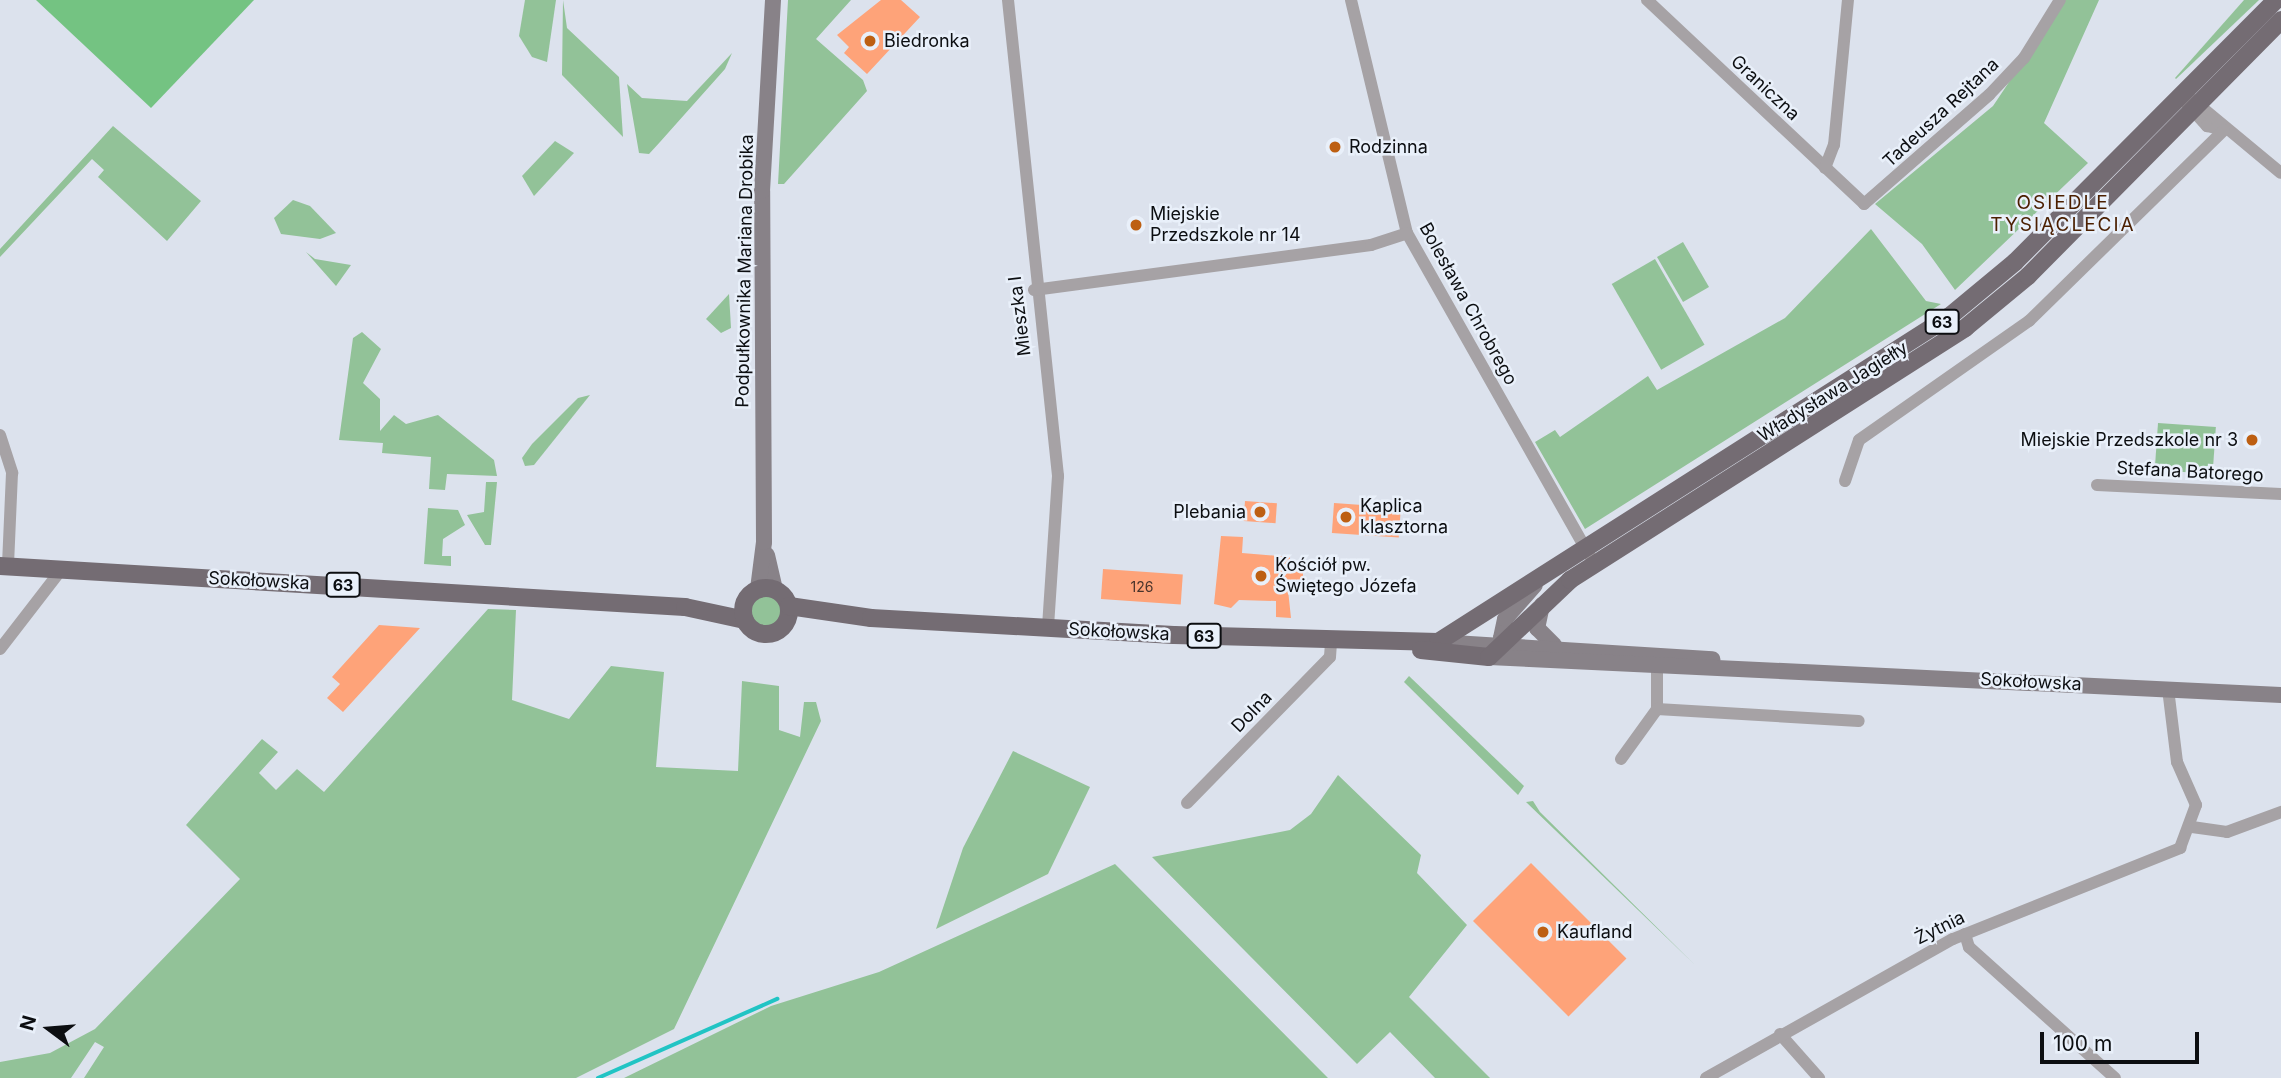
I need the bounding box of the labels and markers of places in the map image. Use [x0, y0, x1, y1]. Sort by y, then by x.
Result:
place label: Biedronka [884, 30, 970, 52]
marker: Biedronka [862, 33, 878, 49]
place label: Rodzinna [1349, 136, 1428, 158]
marker: Rodzinna [1327, 139, 1343, 155]
place label: Miejskie Przedszkole nr 14 [1150, 204, 1301, 246]
marker: Miejskie Przedszkole nr 14 [1128, 217, 1144, 233]
place label: Miejskie Przedszkole nr 3 [2021, 429, 2238, 451]
marker: Miejskie Przedszkole nr 3 [2244, 432, 2260, 448]
place label: Kaplica klasztorna [1360, 496, 1448, 538]
place label: Plebania [1173, 501, 1246, 523]
marker: Plebania [1252, 504, 1268, 520]
marker: Kaplica klasztorna [1338, 509, 1354, 525]
place label: Kościół pw. Świętego Józefa [1275, 555, 1417, 598]
marker: Kościół pw. Świętego Józefa [1253, 568, 1269, 584]
place label: Kaufland [1557, 921, 1633, 943]
marker: Kaufland [1535, 924, 1551, 940]

